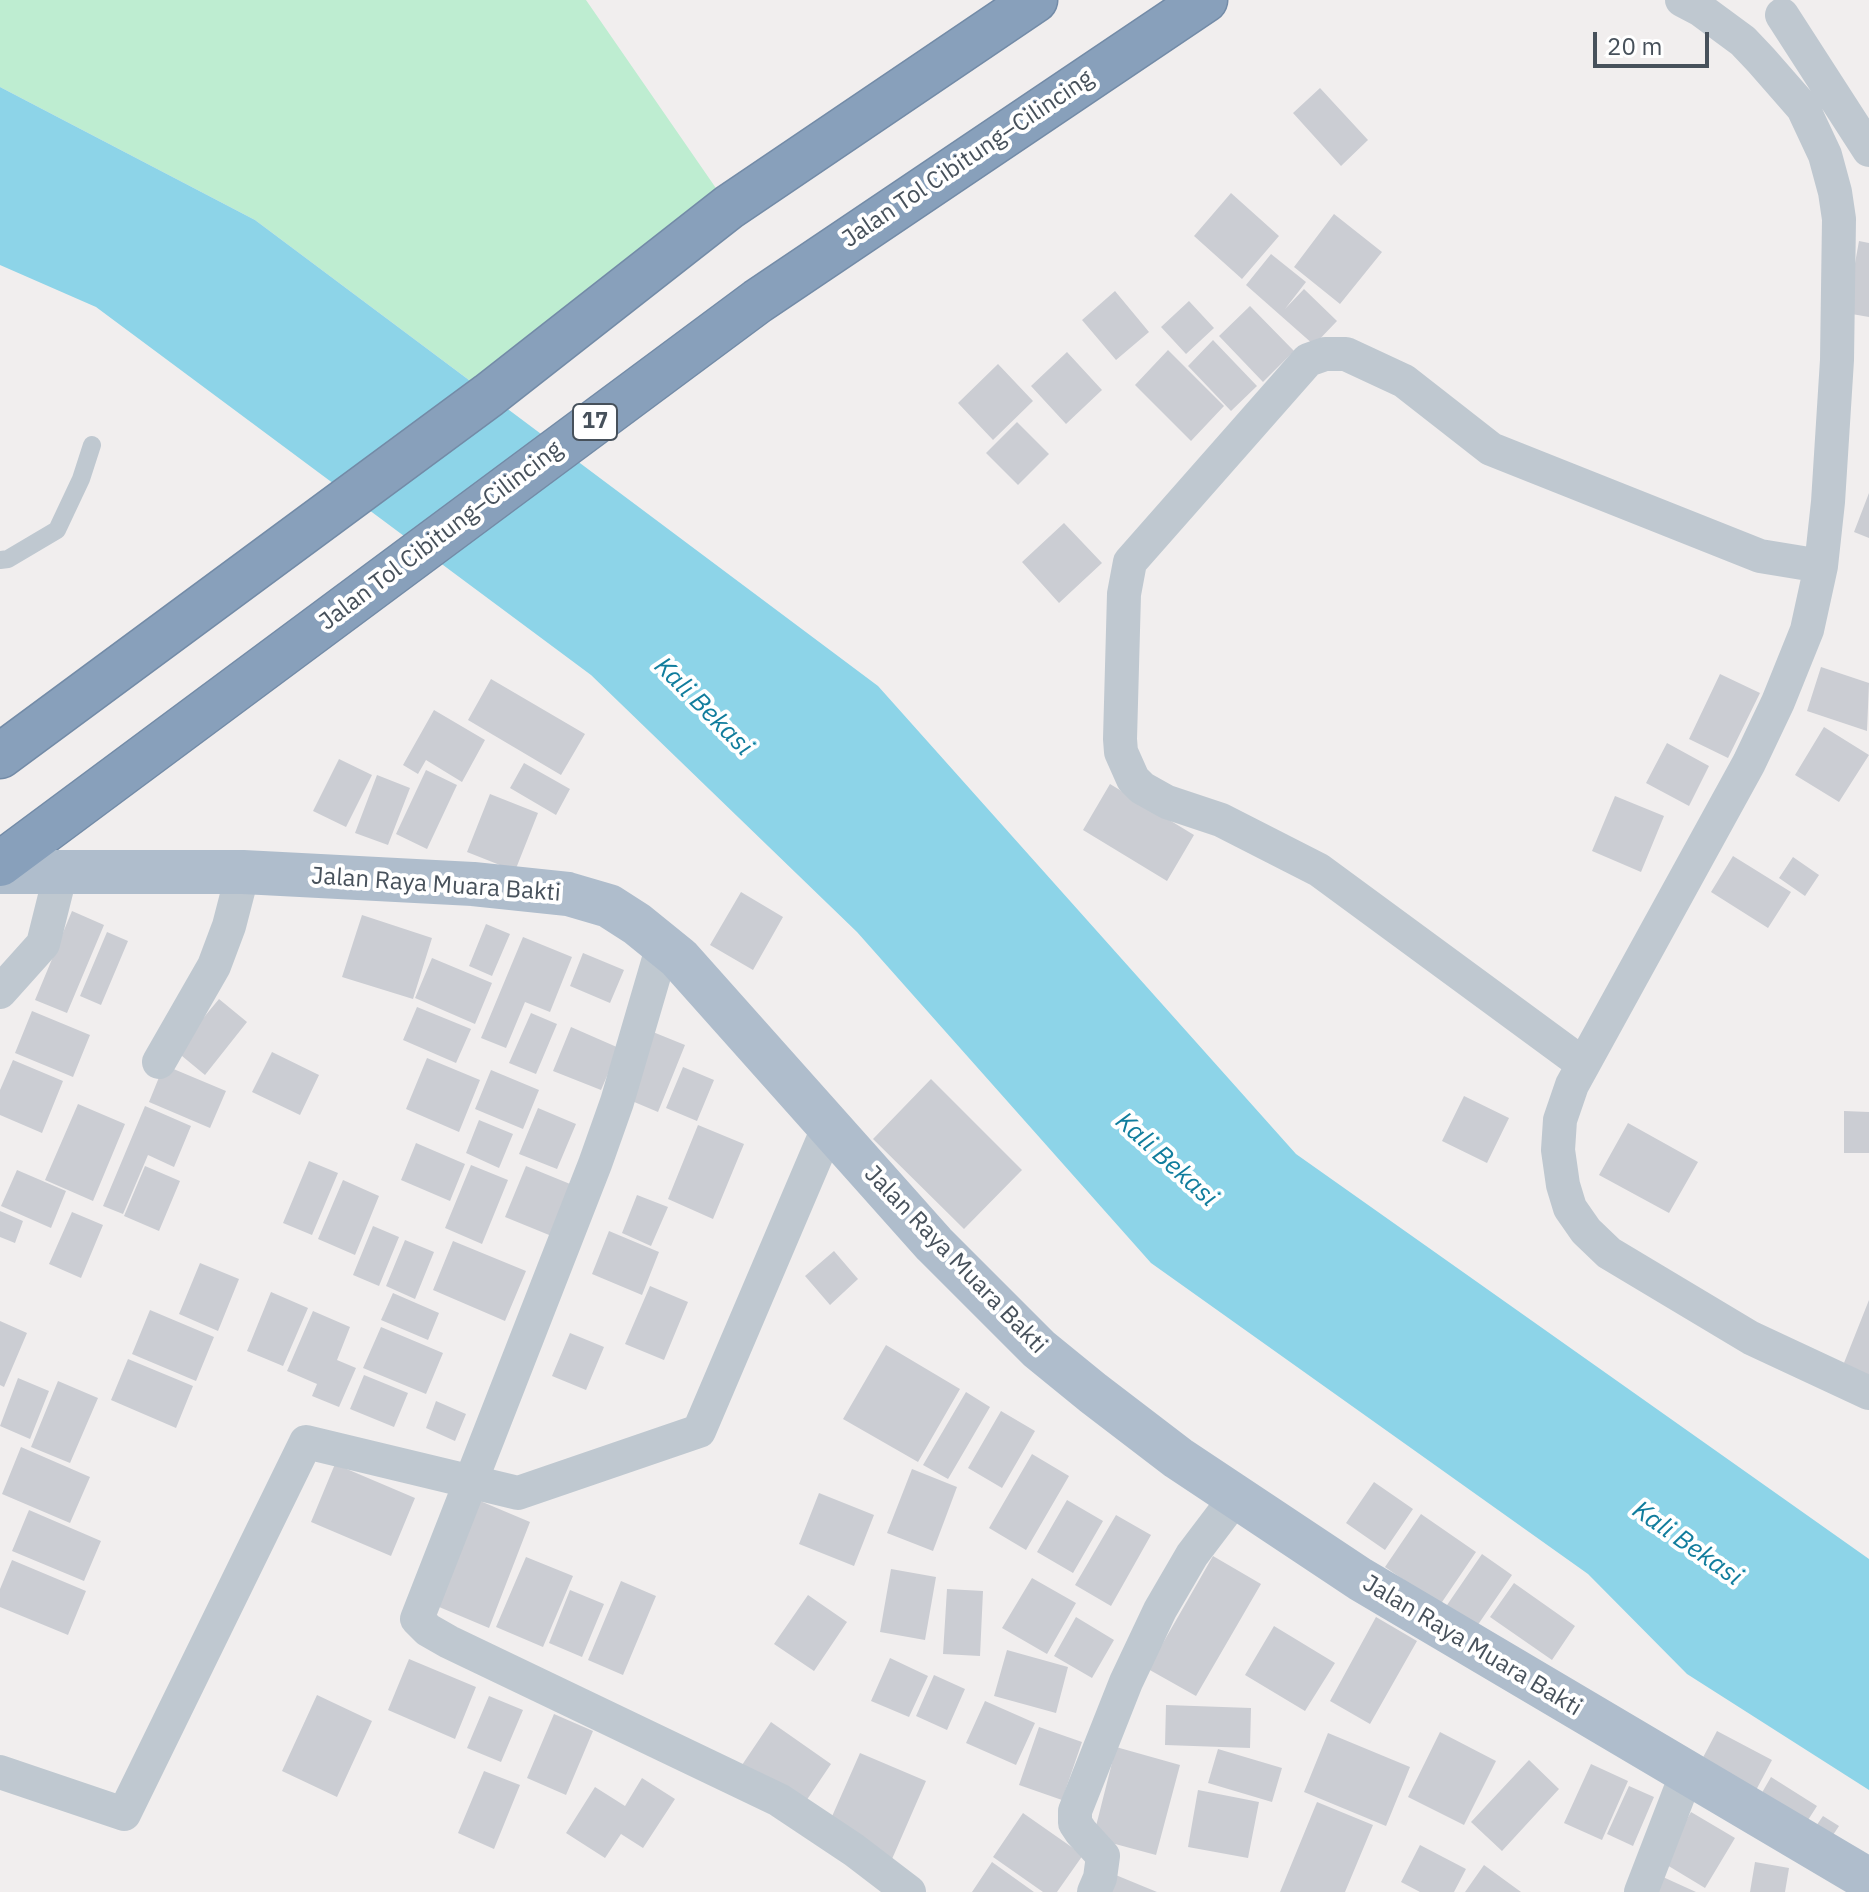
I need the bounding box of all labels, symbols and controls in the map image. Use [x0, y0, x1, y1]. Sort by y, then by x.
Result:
scale bar [1597, 16, 1713, 66]
text: 20 m [1607, 30, 1662, 62]
street label: Jalan Tol Cibitung–Cilincing [837, 64, 1099, 254]
road number: 17 [573, 404, 617, 440]
street label: Jalan Tol Cibitung–Cilincing [314, 435, 568, 637]
water label: Kali Bekasi [647, 651, 759, 763]
street label: Jalan Raya Muara Bakti [310, 862, 562, 908]
water label: Kali Bekasi [1108, 1106, 1224, 1214]
street label: Jalan Raya Muara Bakti [858, 1160, 1052, 1360]
water label: Kali Bekasi [1626, 1495, 1748, 1593]
street label: Jalan Raya Muara Bakti [1357, 1569, 1587, 1723]

